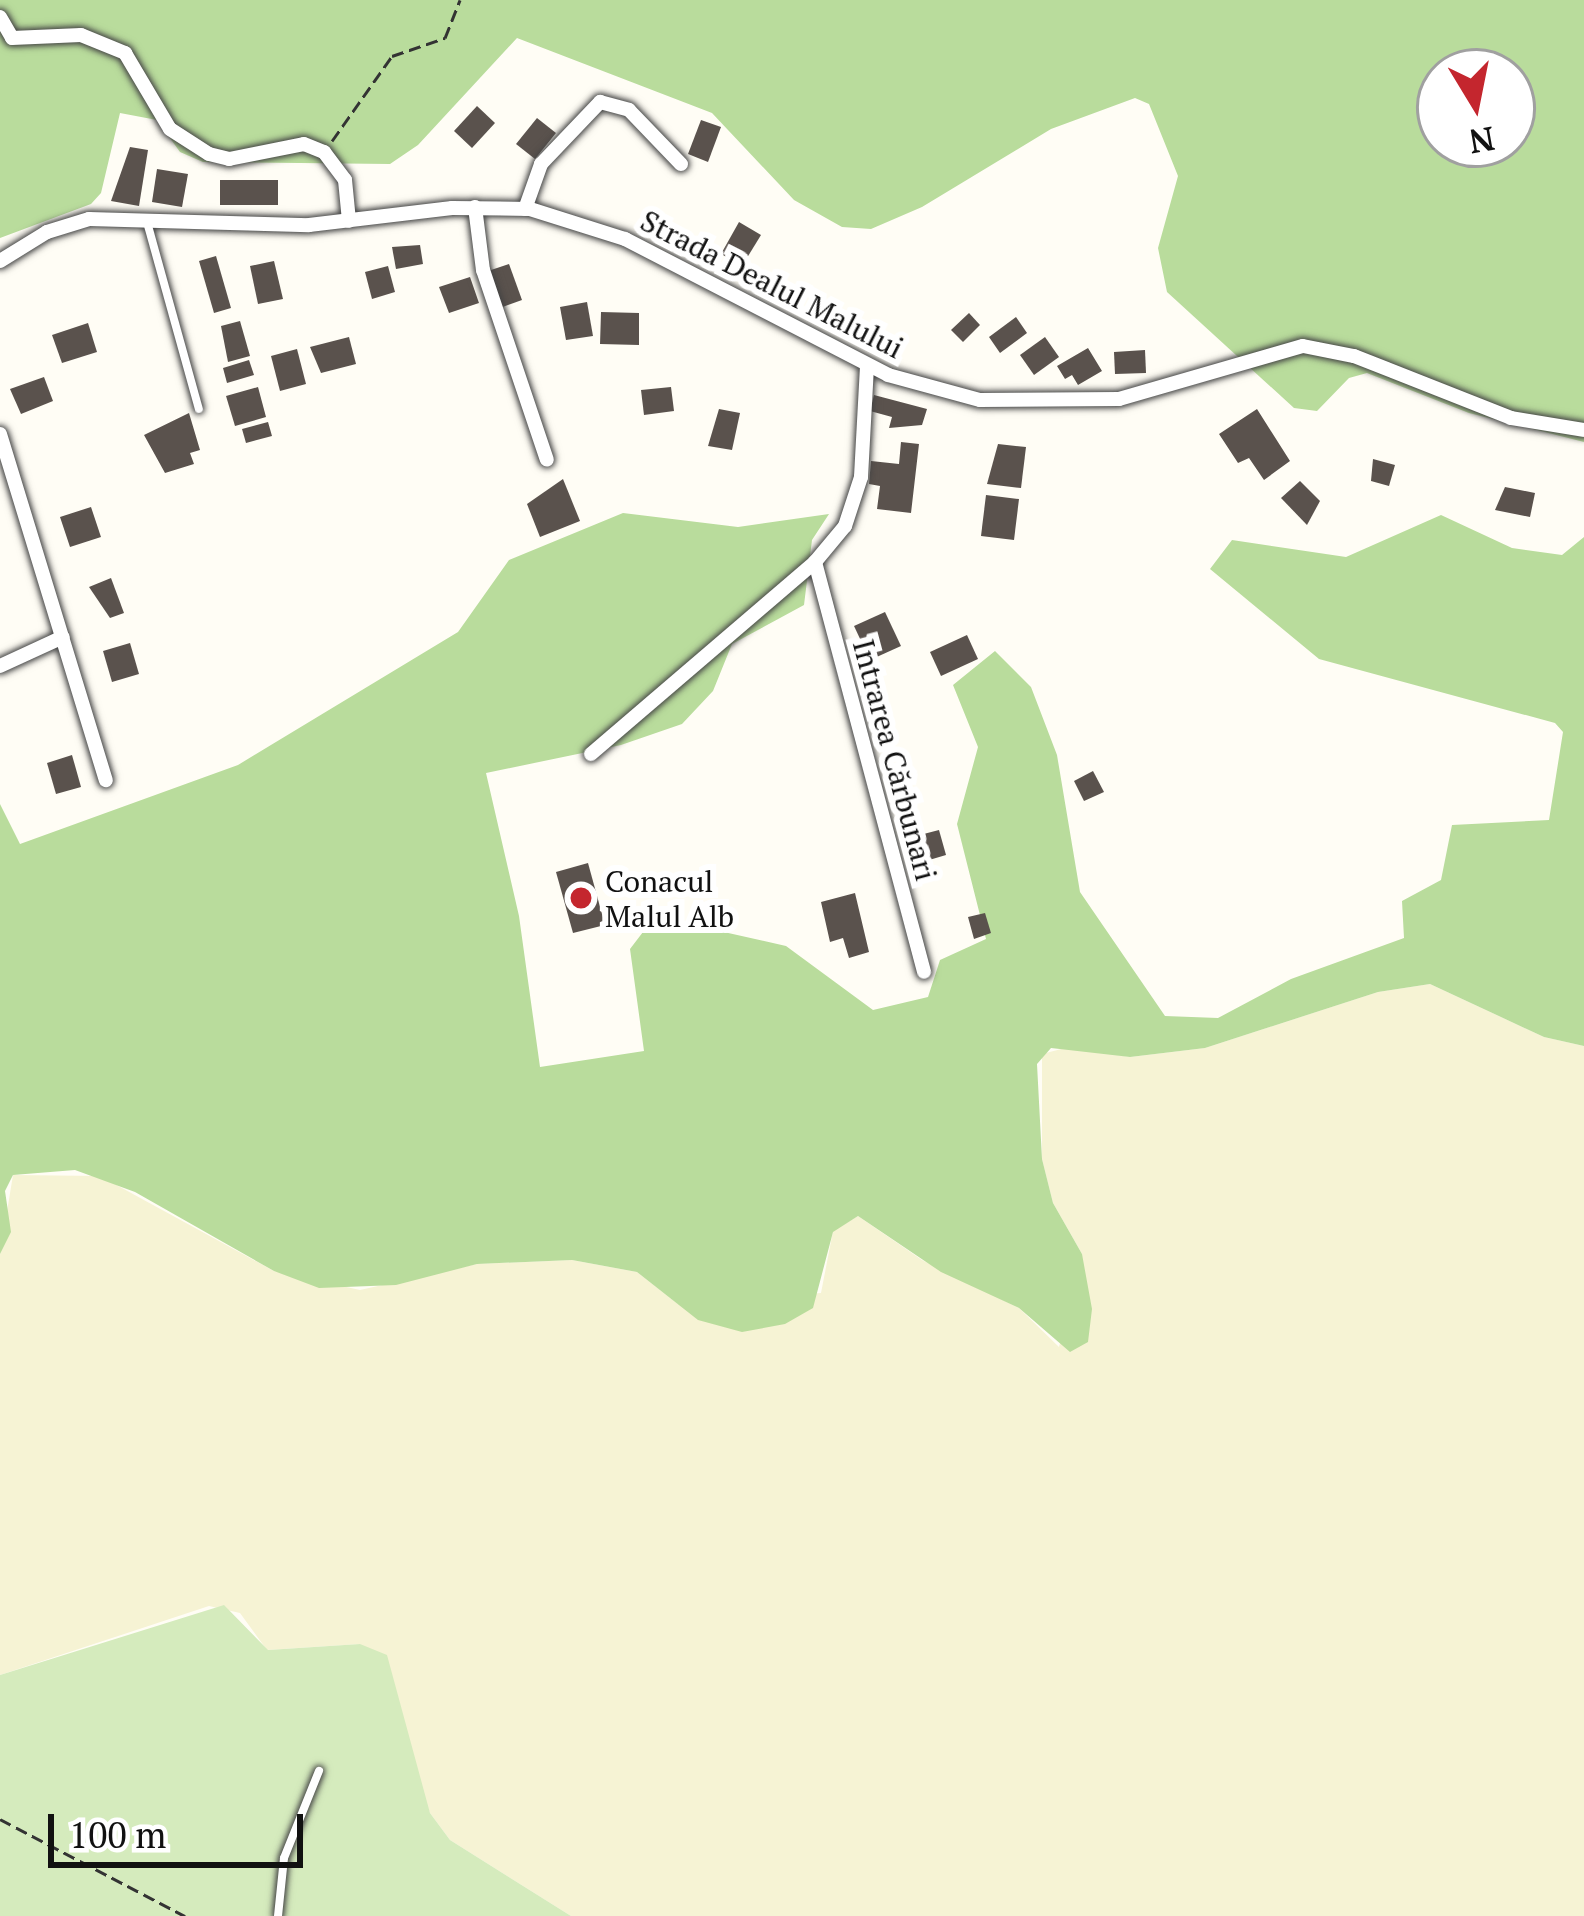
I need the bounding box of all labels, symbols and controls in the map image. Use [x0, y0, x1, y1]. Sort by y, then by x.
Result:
north arrow [1416, 48, 1536, 168]
text: N [1466, 118, 1498, 164]
street label: Strada Dealul Malului [635, 202, 909, 366]
street label: Intrarea Cărbunari [845, 635, 945, 885]
place label: Conacul Malul Alb [605, 863, 735, 934]
marker: Conacul Malul Alb [568, 885, 594, 911]
scale bar [54, 1790, 309, 1864]
text: 100 m [69, 1811, 166, 1858]

